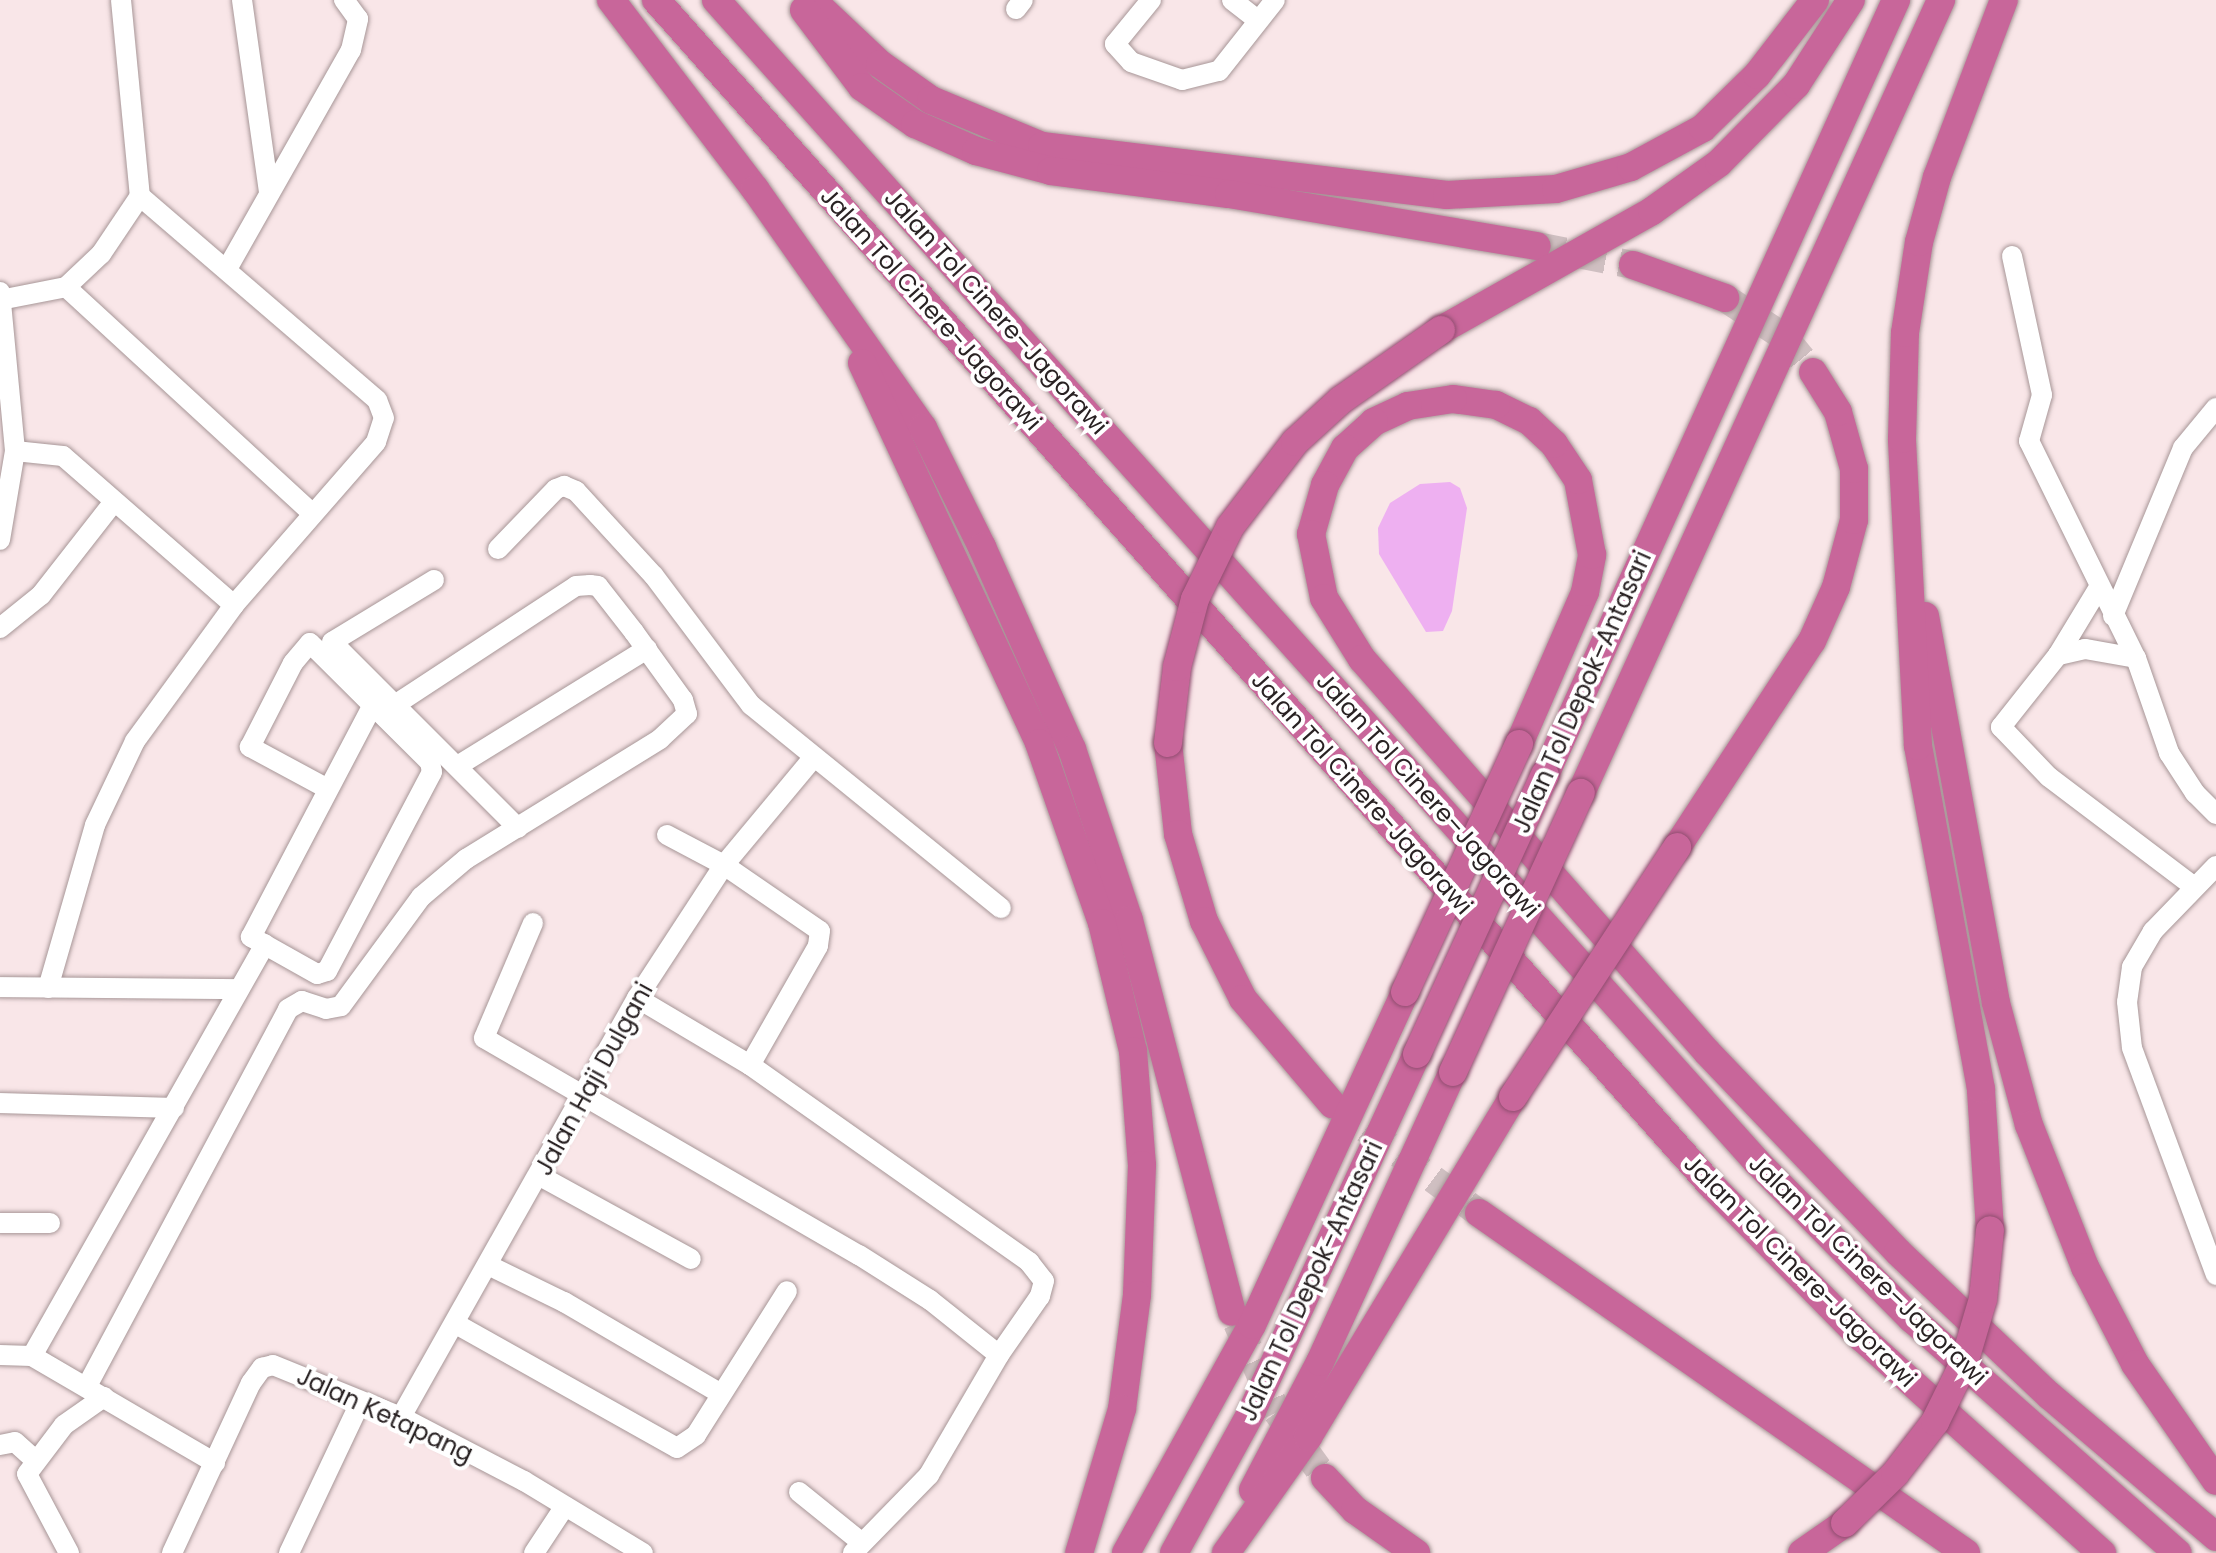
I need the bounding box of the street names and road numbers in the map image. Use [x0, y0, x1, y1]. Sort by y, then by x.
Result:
street label: Jalan Tol Cinere-Jagorawi [814, 182, 1048, 436]
street label: Jalan Tol Cinere–Jagorawi [878, 184, 1114, 440]
street label: Jalan Tol Depok–Antasari [1507, 547, 1657, 837]
street label: Jalan Tol Cinere-Jagorawi [1245, 666, 1479, 920]
street label: Jalan Tol Cinere–Jagorawi [1310, 667, 1546, 923]
street label: Jalan Haji Dulgani [529, 978, 659, 1180]
street label: Jalan Tol Depok–Antasari [1233, 1136, 1389, 1426]
street label: Jalan Tol Cinere-Jagorawi [1678, 1149, 1922, 1393]
street label: Jalan Tol Cinere–Jagorawi [1743, 1149, 1993, 1391]
street label: Jalan Ketapang [292, 1362, 478, 1468]

